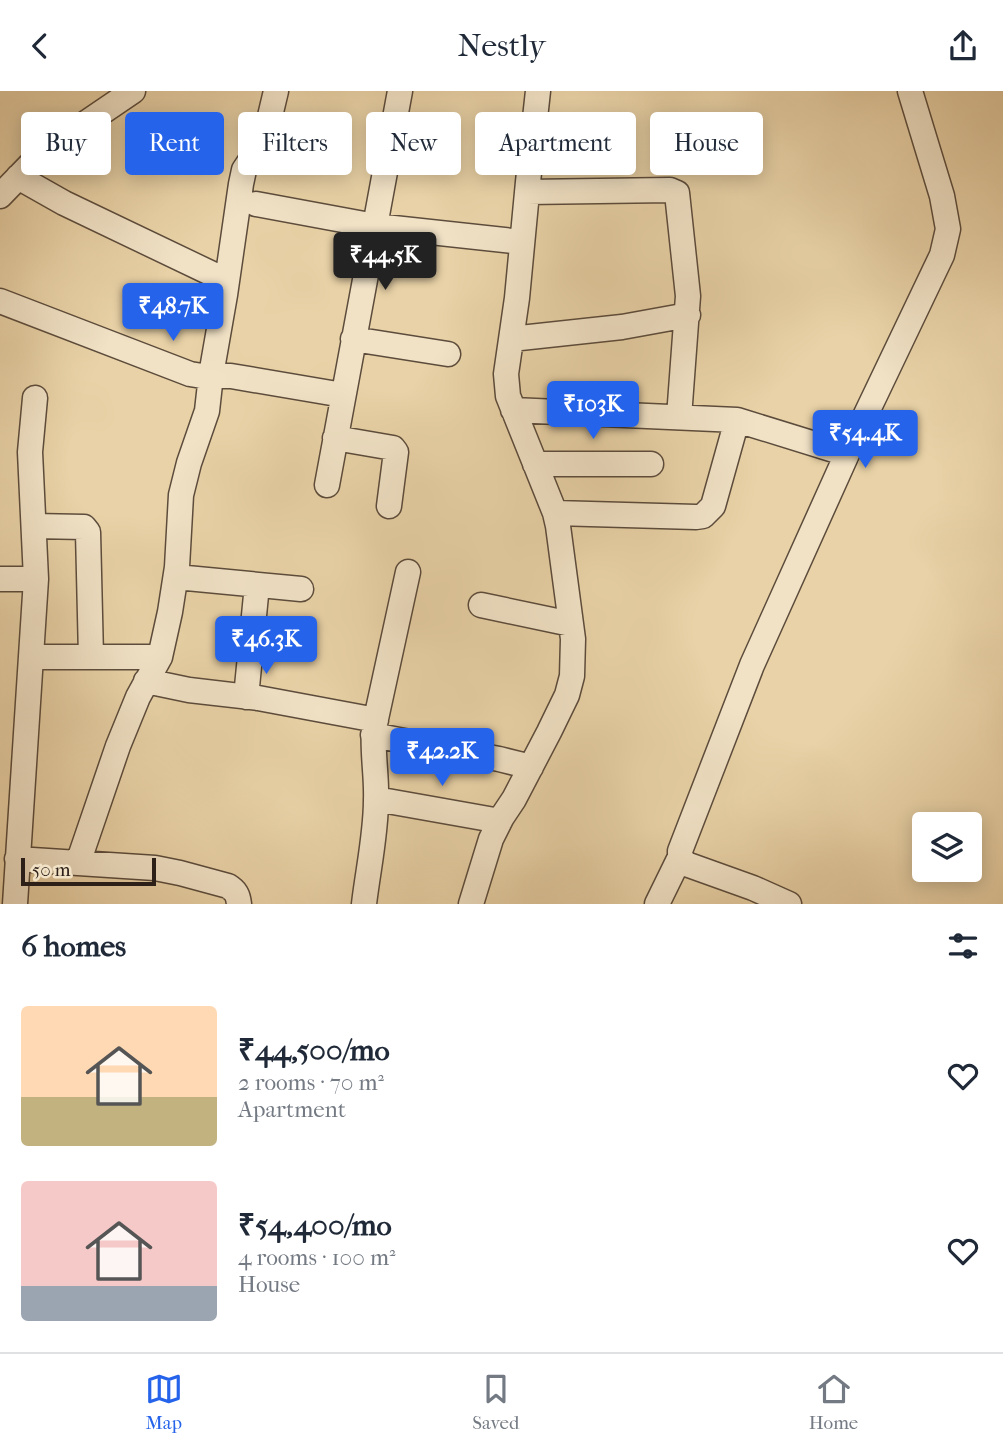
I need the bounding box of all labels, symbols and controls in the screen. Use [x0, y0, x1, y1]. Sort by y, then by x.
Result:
icon: back [21, 27, 59, 65]
text: Nestly [458, 27, 546, 64]
icon: share [944, 27, 982, 65]
chip: Buy [21, 112, 111, 175]
chip: Rent [125, 112, 224, 175]
chip: Filters [238, 112, 352, 175]
chip: New [366, 112, 461, 175]
chip: Apartment [475, 112, 636, 175]
chip: House [650, 112, 763, 175]
pin: ₹44.5K [328, 233, 442, 292]
text: ₹44.5K [349, 241, 421, 268]
pin: ₹48.7K [116, 283, 230, 343]
text: ₹48.7K [138, 292, 208, 319]
pin: ₹103K [544, 381, 642, 441]
text: ₹103K [563, 390, 623, 417]
pin: ₹54.4K [808, 411, 922, 470]
text: ₹54.4K [829, 419, 901, 446]
pin: ₹46.3K [209, 617, 323, 676]
text: ₹46.3K [231, 625, 301, 652]
pin: ₹42.2K [385, 729, 499, 788]
text: ₹42.2K [406, 737, 478, 764]
map controls [912, 812, 982, 882]
button: layers [912, 812, 982, 882]
scale bar [21, 855, 156, 887]
text: 50 m [32, 859, 71, 881]
icon: filters [944, 927, 982, 965]
text: 6 homes [21, 929, 126, 964]
text: ₹44,500/mo [238, 1033, 390, 1068]
icon: home [77, 1034, 161, 1118]
icon: heart [944, 1057, 982, 1095]
text: 2 rooms · 70 m² [238, 1069, 384, 1096]
text: Apartment [238, 1096, 346, 1123]
text: ₹54,400/mo [238, 1208, 392, 1243]
icon: home [77, 1209, 161, 1293]
icon: heart [944, 1232, 982, 1270]
text: 4 rooms · 100 m² [238, 1244, 396, 1271]
text: House [238, 1271, 300, 1298]
tab: Map [145, 1370, 183, 1434]
tab: Saved [472, 1370, 519, 1434]
tab: Home [809, 1370, 858, 1434]

